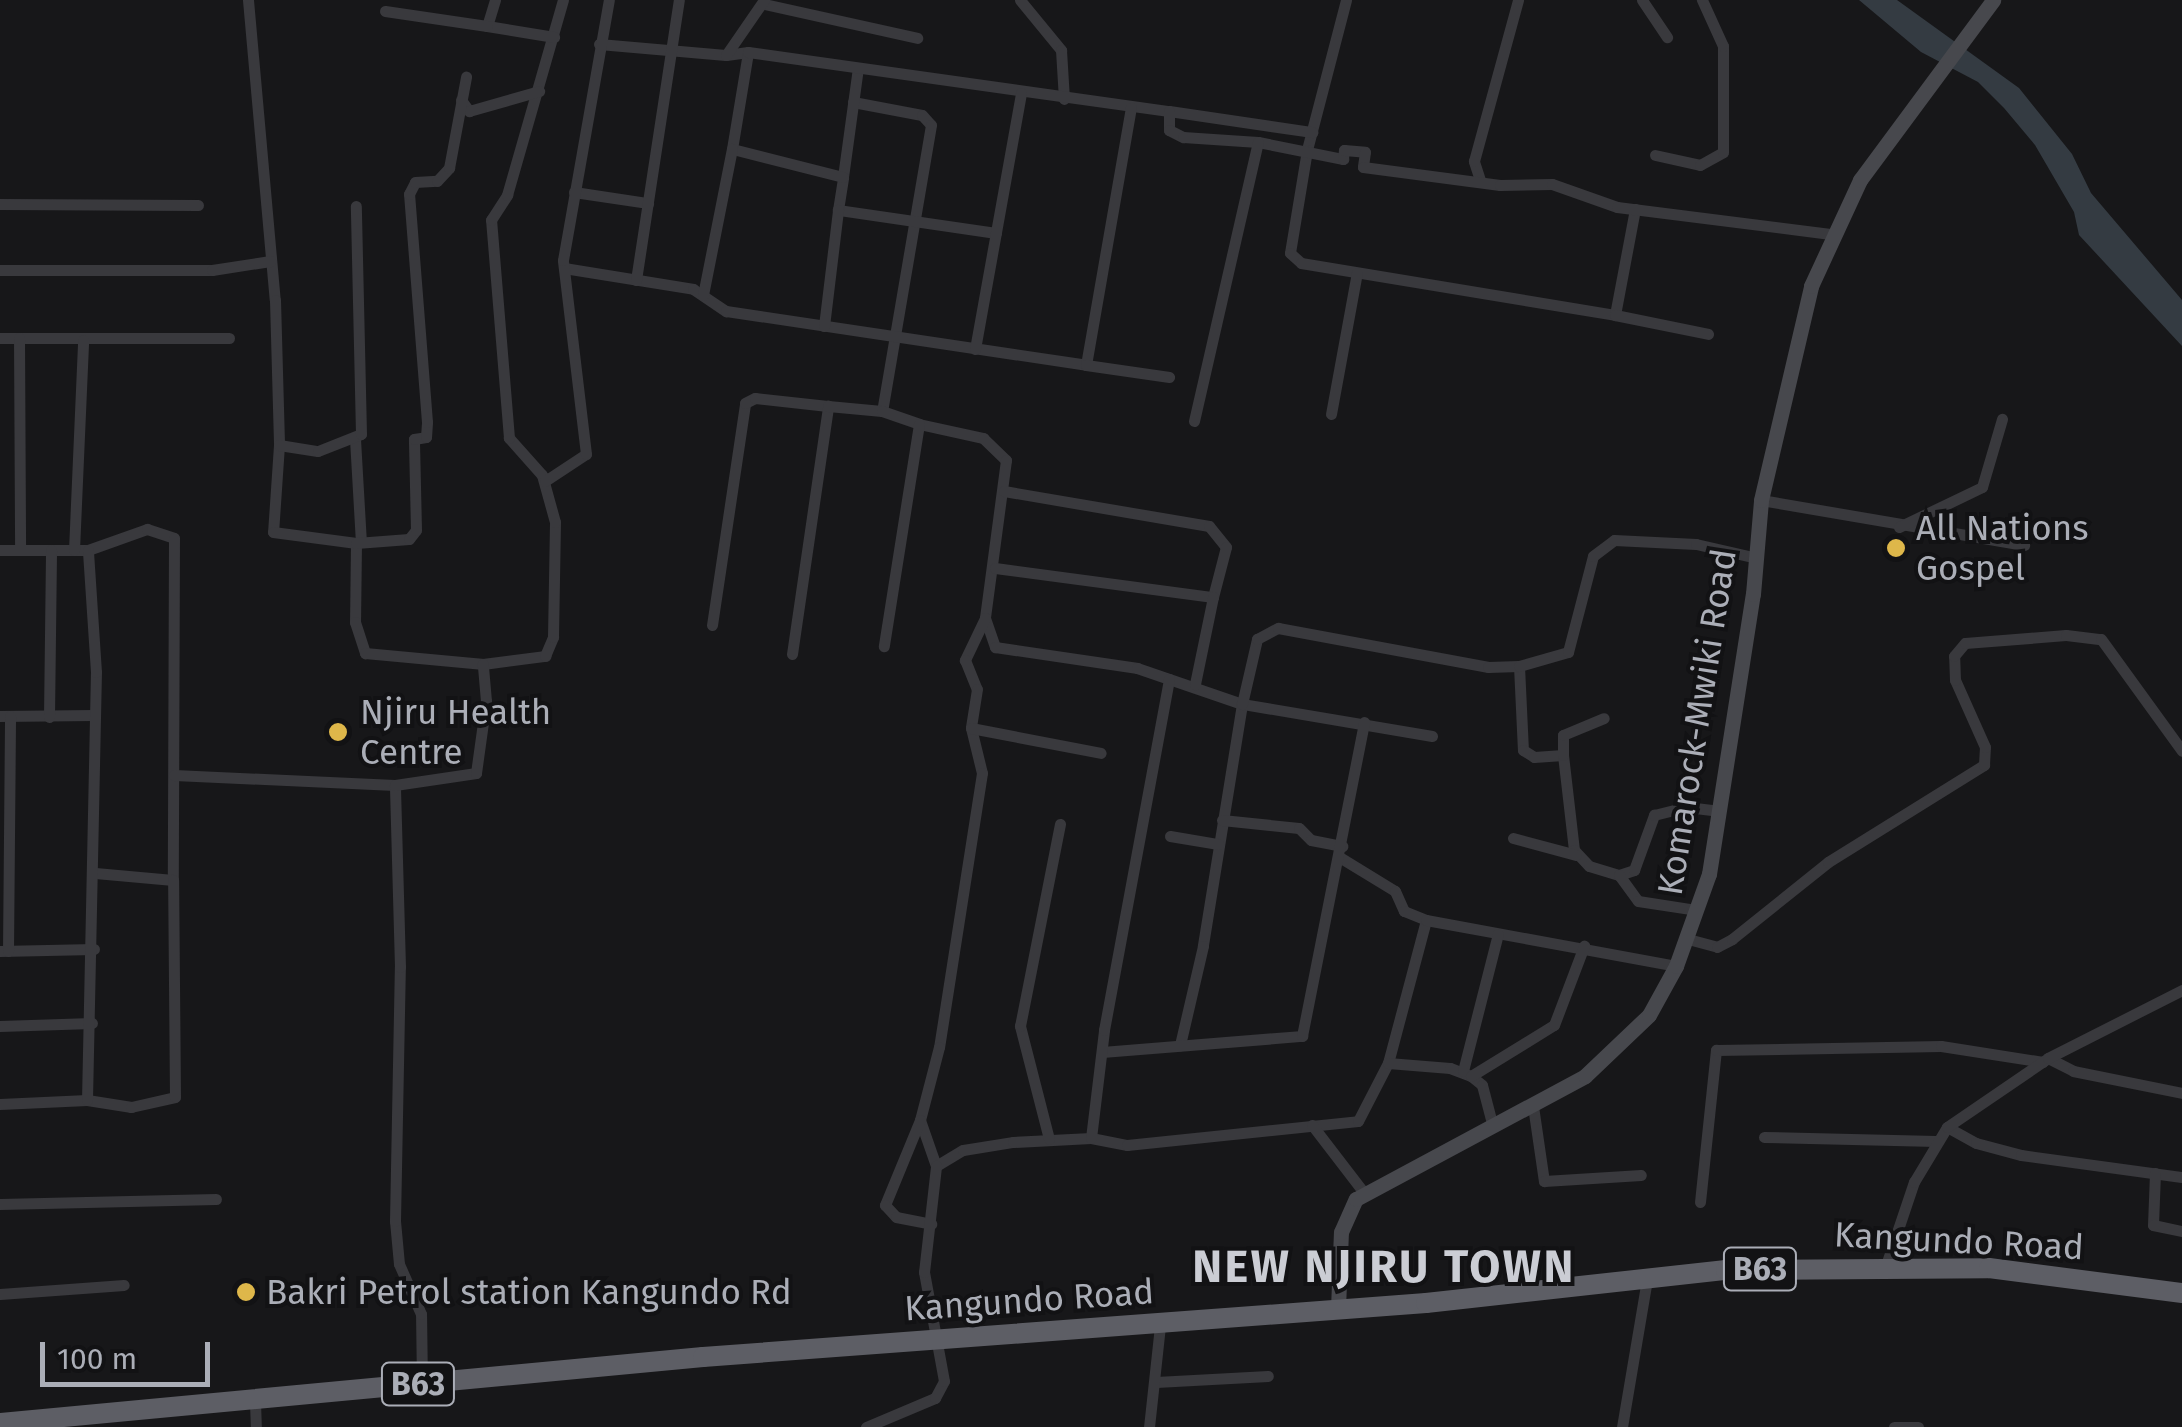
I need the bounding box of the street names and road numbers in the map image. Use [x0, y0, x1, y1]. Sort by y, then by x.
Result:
street label: Komarock-Mwiki Road [1649, 546, 1745, 898]
street label: Kangundo Road [1833, 1213, 2085, 1269]
road number: B63 [1722, 1242, 1798, 1296]
street label: Kangundo Road [903, 1270, 1155, 1330]
road number: B63 [380, 1357, 456, 1411]

